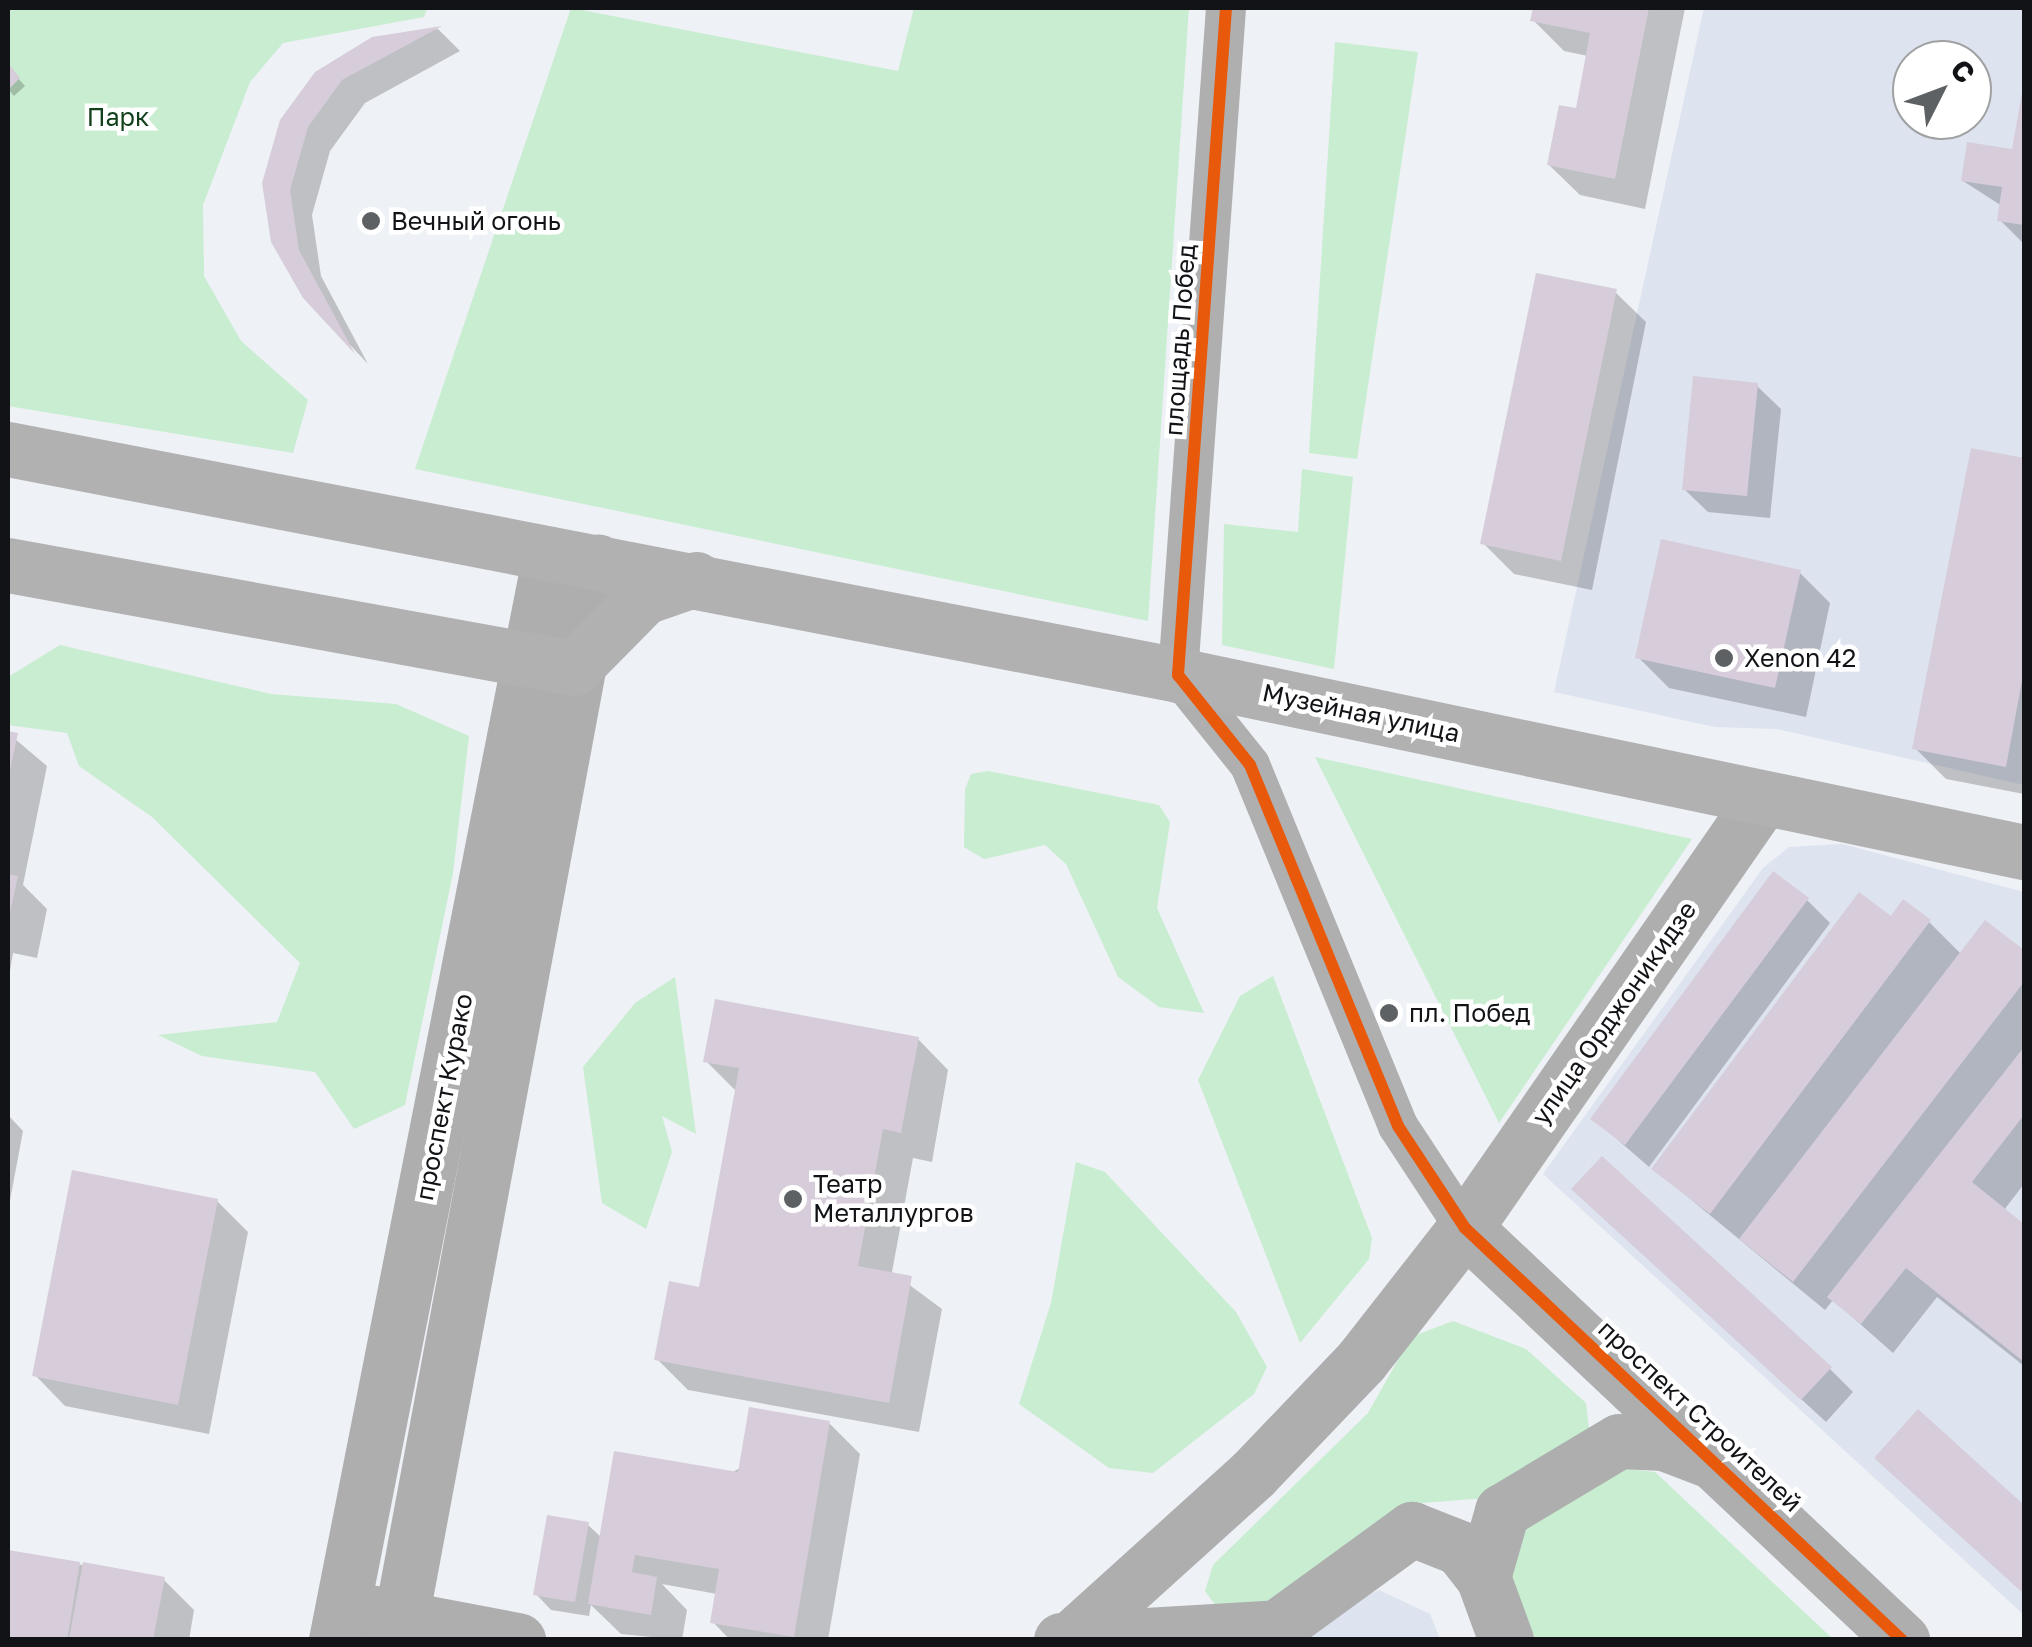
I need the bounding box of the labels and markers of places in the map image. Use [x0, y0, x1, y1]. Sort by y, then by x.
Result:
place label: Вечный огонь [391, 206, 561, 236]
marker: Вечный огонь [360, 210, 382, 232]
place label: Xenon 42 [1744, 643, 1856, 673]
marker: Xenon 42 [1713, 647, 1735, 669]
place label: пл. Побед [1409, 998, 1530, 1028]
marker: пл. Побед [1378, 1002, 1400, 1024]
place label: Театр Металлургов [813, 1170, 974, 1229]
marker: Театр Металлургов [782, 1188, 804, 1210]

